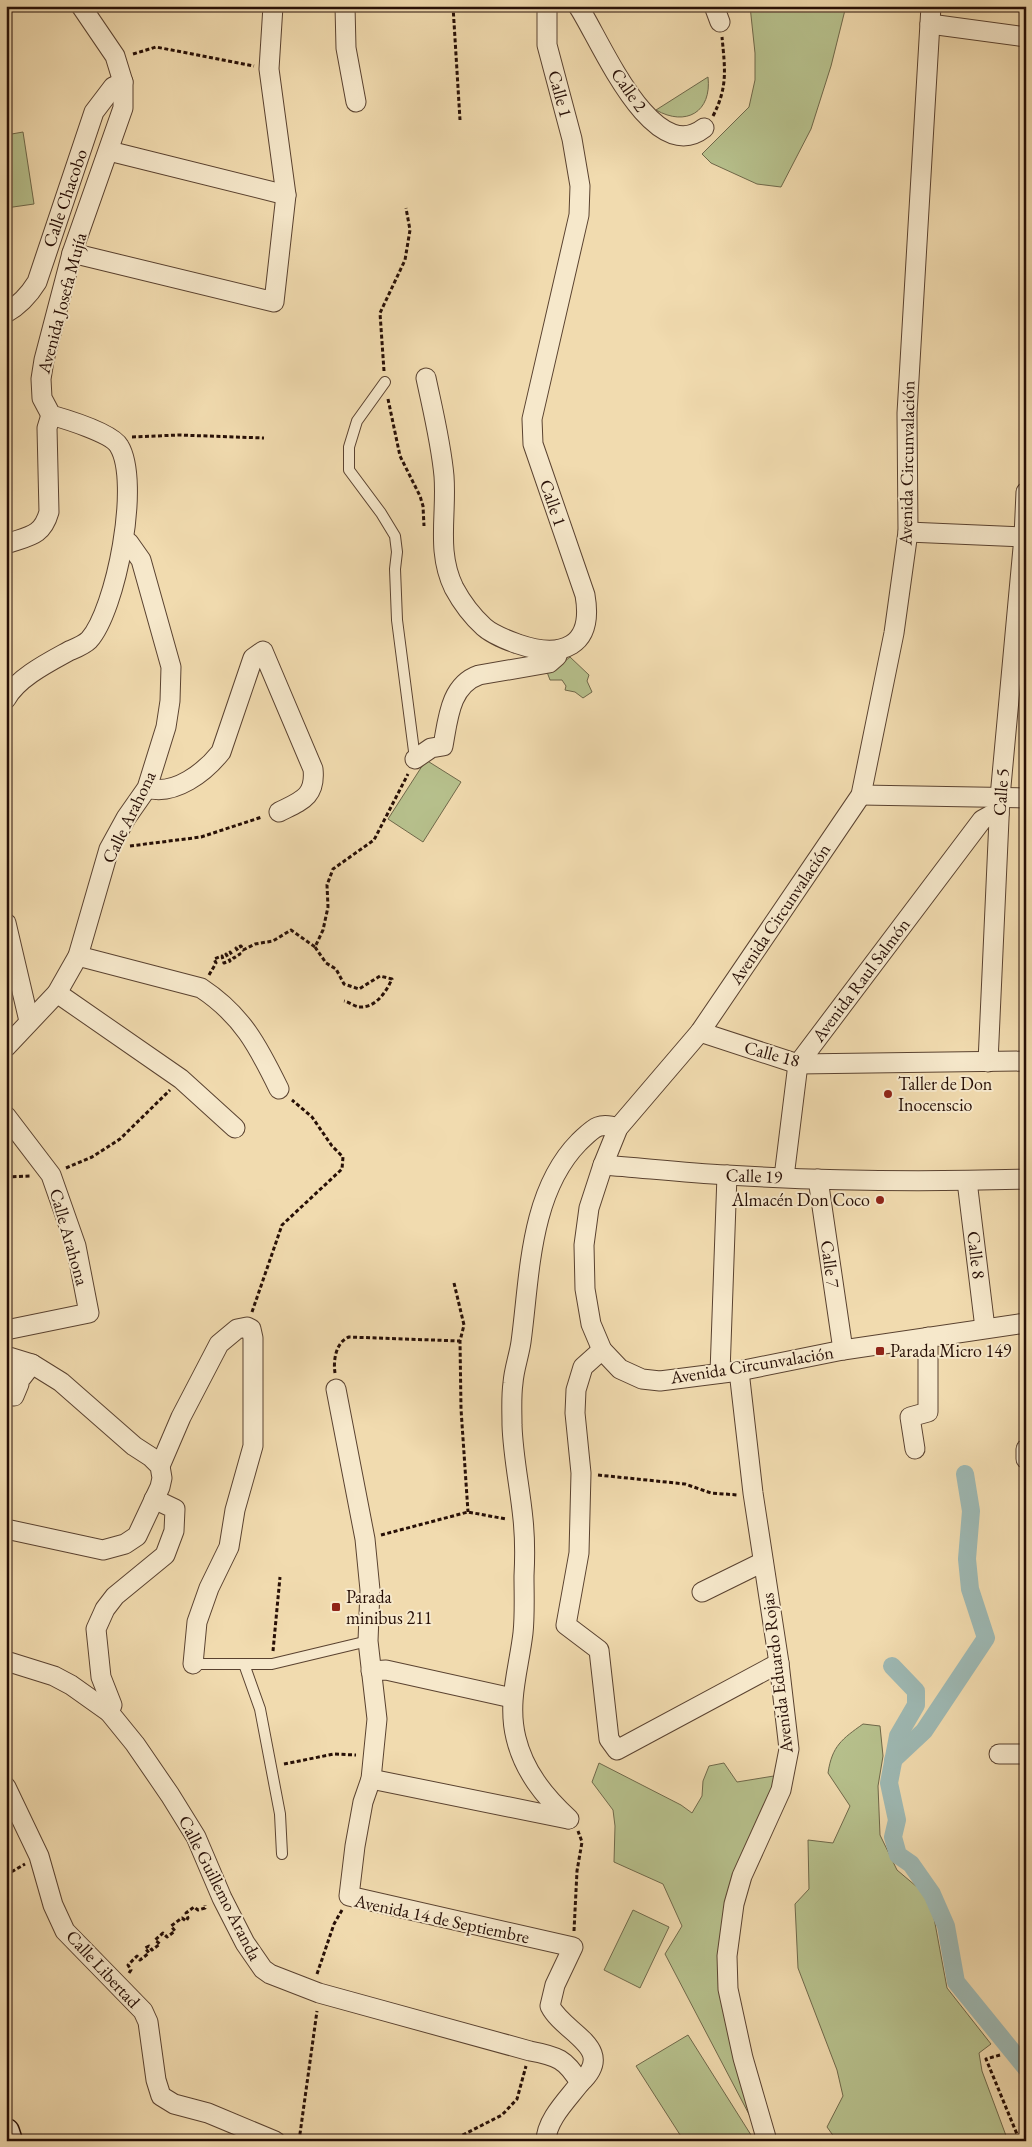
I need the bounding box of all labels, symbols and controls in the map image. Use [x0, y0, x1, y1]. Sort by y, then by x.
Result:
street label: Calle 2 [606, 64, 653, 116]
street label: Calle 1 [543, 68, 578, 120]
street label: Calle Chacobo [37, 146, 92, 250]
street label: Avenida Josefa Mujía [31, 229, 92, 377]
street label: Avenida Circunvalación [894, 380, 919, 547]
street label: Calle 1 [535, 476, 572, 529]
street label: Calle Arahona [96, 766, 161, 867]
street label: Calle 5 [987, 767, 1014, 817]
street label: Avenida Circunvalación [723, 839, 836, 989]
street label: Avenida Raul Salmón [806, 913, 915, 1047]
street label: Calle 18 [742, 1035, 802, 1072]
place label: Taller de Don Inocenscio [898, 1072, 993, 1116]
marker: Taller de Don Inocenscio [882, 1088, 894, 1100]
street label: Calle 19 [725, 1163, 783, 1188]
street label: Calle Arahona [45, 1186, 95, 1289]
place label: Almacén Don Coco [731, 1188, 870, 1211]
marker: Almacén Don Coco [874, 1194, 886, 1206]
street label: Calle 8 [962, 1230, 991, 1280]
street label: Calle 7 [816, 1239, 845, 1290]
place label: Parada Micro 149 [890, 1339, 1012, 1362]
street label: Avenida Circunvalación [668, 1340, 836, 1389]
marker: Parada Micro 149 [874, 1345, 886, 1357]
place label: Parada minibus 211 [346, 1585, 432, 1629]
street label: Avenida Eduardo Rojas [755, 1591, 798, 1756]
marker: Parada minibus 211 [330, 1601, 342, 1613]
street label: Calle Guillemo Aranda [174, 1811, 267, 1965]
street label: Avenida 14 de Septiembre [352, 1889, 532, 1948]
street label: Calle Libertad [61, 1925, 146, 2013]

